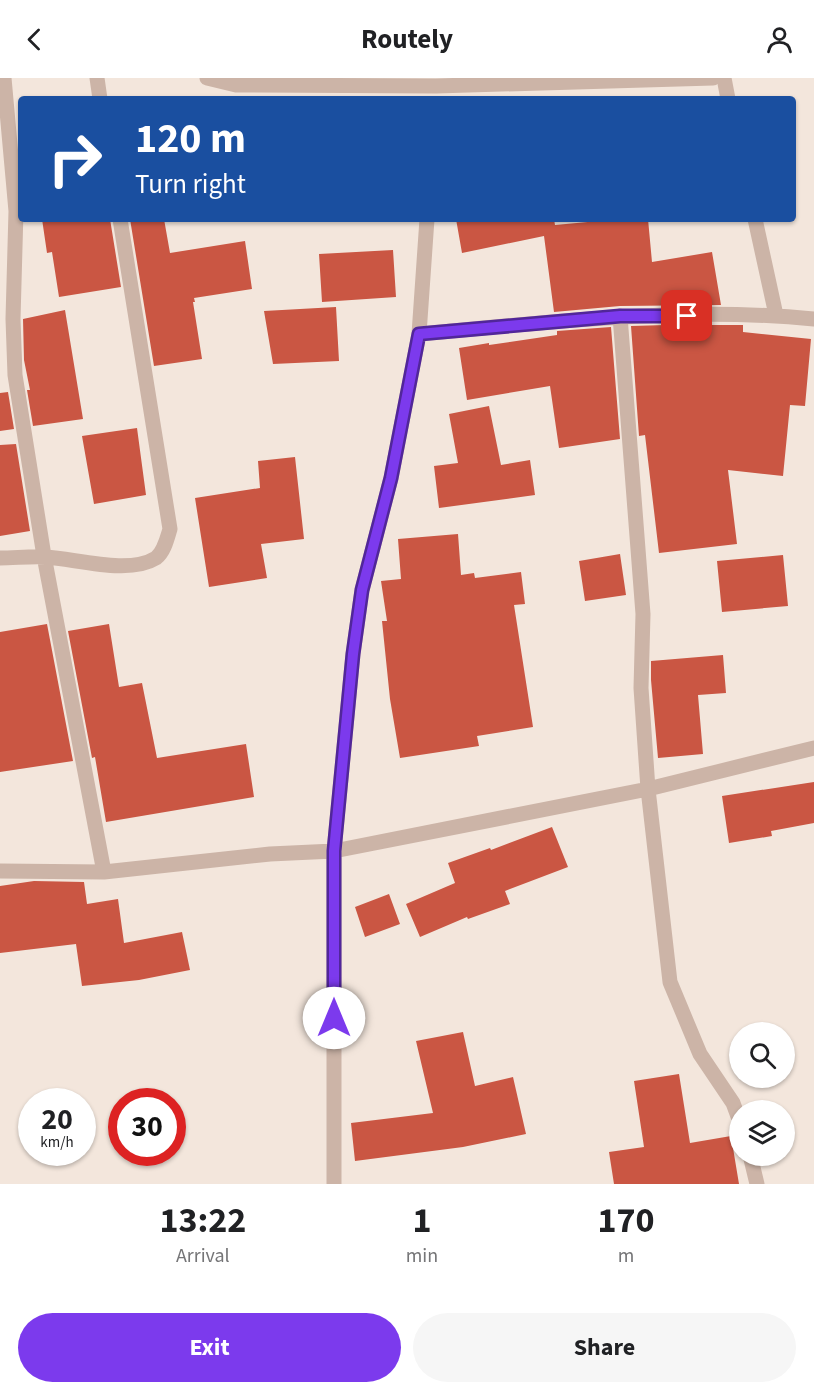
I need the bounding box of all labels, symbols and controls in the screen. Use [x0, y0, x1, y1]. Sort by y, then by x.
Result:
text: Routely [361, 20, 453, 59]
icon: back [18, 23, 51, 56]
icon: person [763, 23, 796, 56]
text: 120 m [135, 109, 246, 169]
icon: right [36, 120, 114, 198]
text: Turn right [135, 165, 246, 204]
pin [661, 290, 712, 341]
icon: arrive [670, 299, 703, 332]
position arrow [302, 986, 366, 1050]
map controls [729, 1022, 795, 1166]
button: search [729, 1022, 795, 1088]
speed limit sign: 30 [108, 1088, 186, 1166]
text: 20 [41, 1098, 73, 1141]
button: layers [729, 1100, 795, 1166]
text: km/h [40, 1132, 74, 1153]
text: 13:22 [159, 1195, 246, 1246]
text: 1 [412, 1195, 431, 1246]
text: 170 [598, 1195, 655, 1246]
text: Arrival [176, 1242, 230, 1270]
text: min [406, 1242, 438, 1270]
text: m [618, 1242, 634, 1270]
button: Exit [18, 1313, 401, 1382]
button: Share [413, 1313, 796, 1382]

